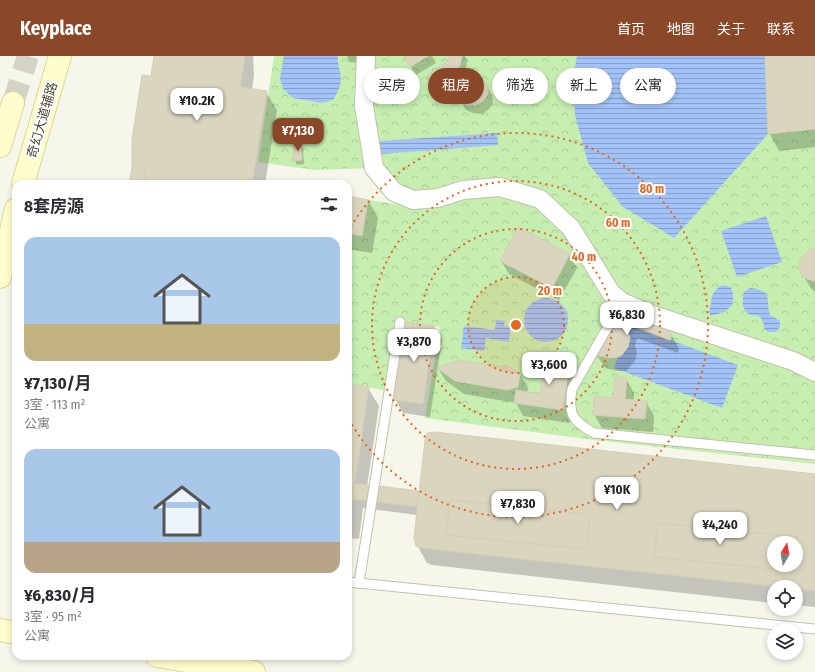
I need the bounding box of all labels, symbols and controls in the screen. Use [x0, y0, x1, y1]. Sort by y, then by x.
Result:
text: Keyplace [20, 17, 92, 40]
text: 首页 [617, 21, 645, 38]
text: 地图 [667, 21, 695, 38]
text: 关于 [717, 21, 745, 38]
text: 联系 [767, 21, 795, 38]
chip: 买房 [364, 68, 420, 104]
chip: 租房 [428, 68, 484, 104]
chip: 筛选 [492, 68, 548, 104]
chip: 新上 [556, 68, 612, 104]
chip: 公寓 [620, 68, 676, 104]
street label: 奇幻大道辅路 [24, 80, 60, 160]
pin: ¥10.2K [164, 88, 230, 122]
text: ¥10.2K [179, 93, 215, 108]
pin: ¥7,130 [265, 118, 331, 152]
text: ¥7,130 [282, 123, 314, 138]
text: 80 m [640, 182, 664, 196]
icon: filters [318, 193, 340, 215]
text: 8套房源 [24, 196, 84, 217]
text: 60 m [606, 216, 630, 230]
text: 40 m [572, 250, 596, 264]
icon: home [146, 263, 218, 335]
text: 20 m [537, 284, 562, 298]
pin: ¥6,830 [594, 302, 660, 336]
text: ¥6,830 [609, 307, 645, 322]
centre of rings [509, 318, 523, 332]
pin: ¥3,870 [381, 329, 447, 363]
text: ¥3,870 [397, 334, 431, 349]
pin: ¥3,600 [516, 352, 582, 386]
text: ¥3,600 [531, 357, 567, 372]
text: ¥7,130/月 [24, 373, 92, 394]
text: 3室 · 113 m² [24, 397, 85, 412]
text: 公寓 [24, 416, 50, 431]
icon: home [146, 475, 218, 547]
pin: ¥10K [593, 477, 641, 511]
text: ¥10K [604, 482, 630, 497]
pin: ¥7,830 [485, 491, 551, 525]
text: ¥7,830 [500, 496, 536, 511]
pin: ¥4,240 [687, 512, 753, 546]
text: ¥4,240 [702, 517, 738, 532]
north arrow [767, 536, 803, 572]
map controls [767, 536, 803, 660]
button: locate [767, 580, 803, 616]
text: ¥6,830/月 [24, 585, 96, 606]
text: 3室 · 95 m² [24, 609, 82, 624]
button: layers [767, 624, 803, 660]
text: 公寓 [24, 628, 50, 643]

